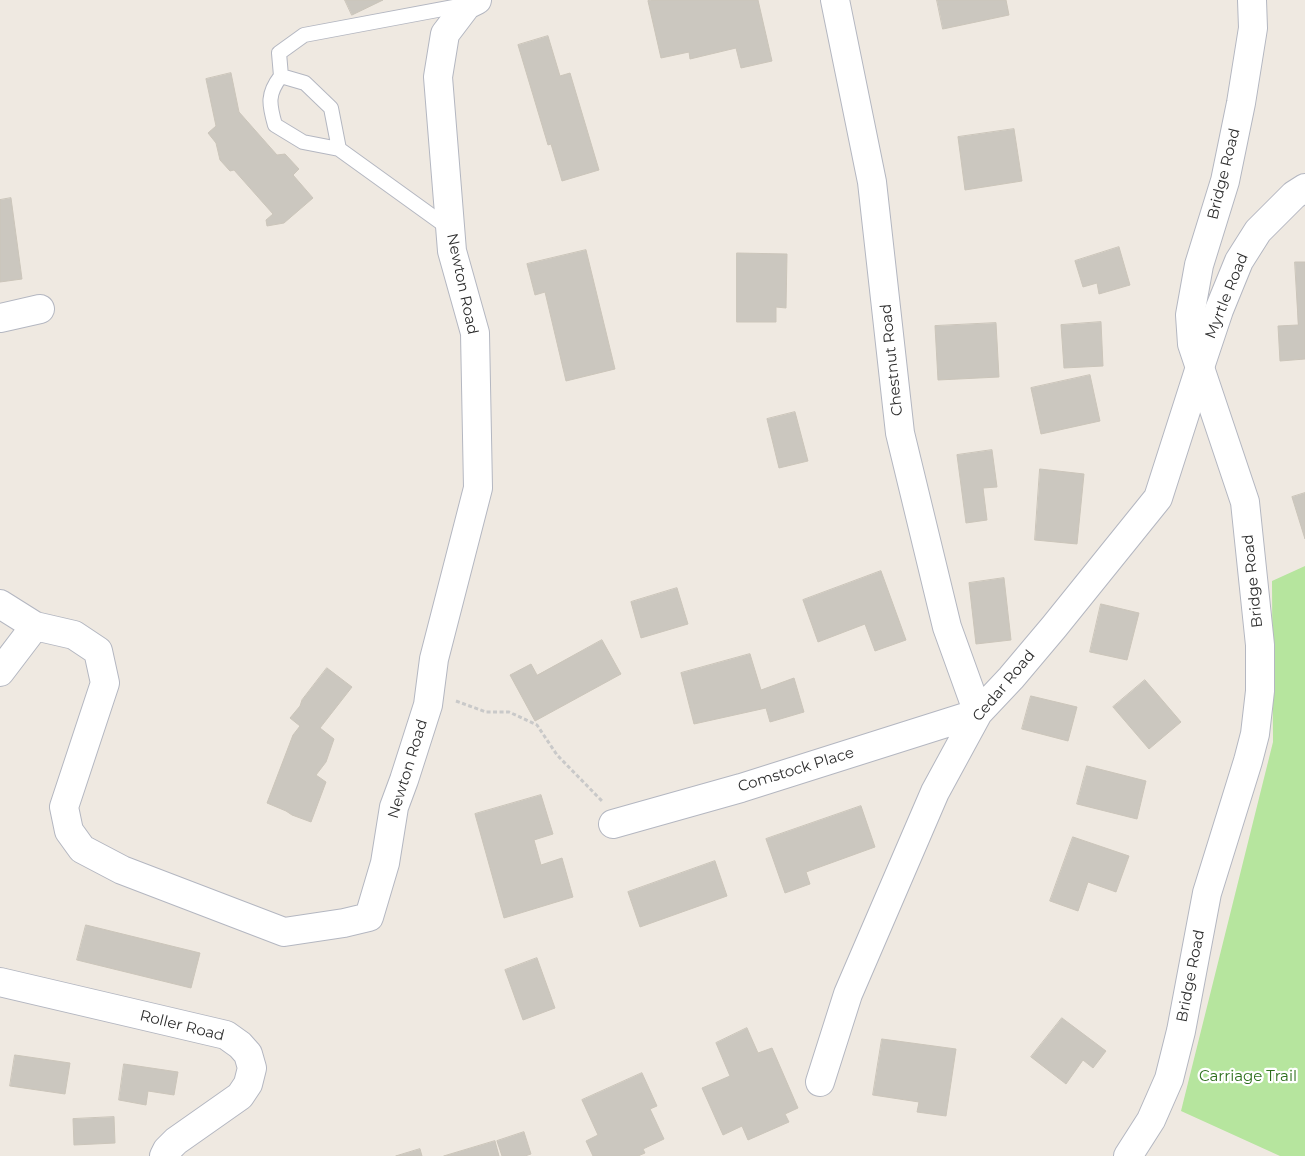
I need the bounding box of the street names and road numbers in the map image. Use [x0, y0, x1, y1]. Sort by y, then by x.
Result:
street label: Bridge Road [1204, 126, 1244, 222]
street label: Newton Road [443, 232, 481, 336]
street label: Myrtle Road [1202, 250, 1252, 342]
street label: Chestnut Road [877, 303, 907, 417]
street label: Bridge Road [1239, 533, 1267, 629]
street label: Cedar Road [969, 647, 1039, 725]
street label: Newton Road [384, 717, 432, 821]
street label: Comstock Place [736, 744, 856, 796]
street label: Bridge Road [1173, 928, 1209, 1024]
street label: Roller Road [138, 1007, 226, 1045]

